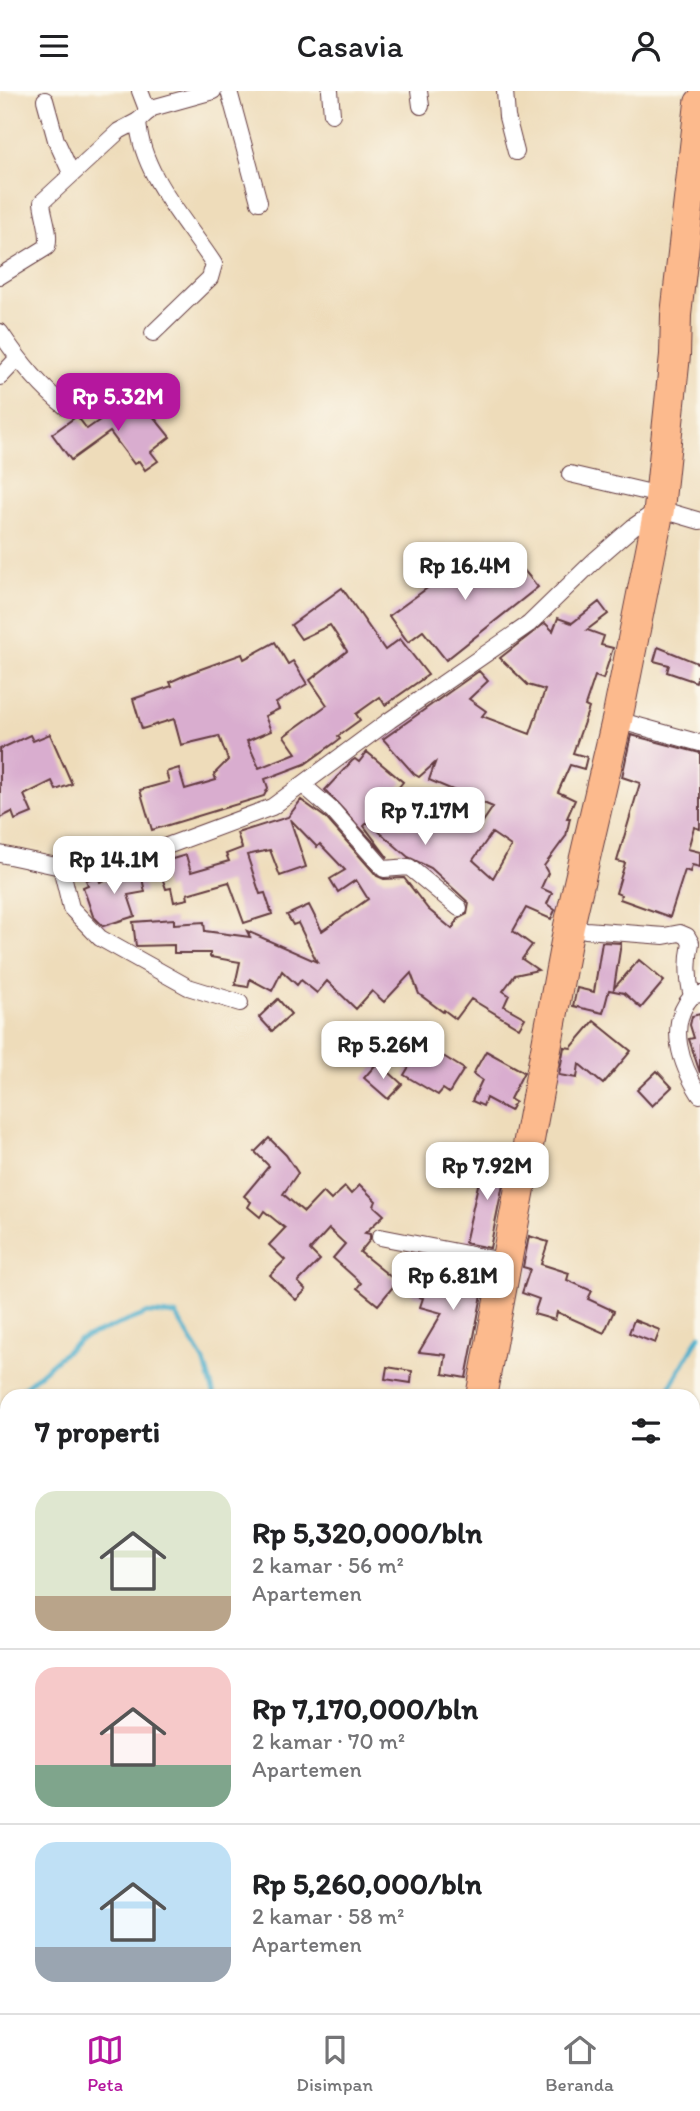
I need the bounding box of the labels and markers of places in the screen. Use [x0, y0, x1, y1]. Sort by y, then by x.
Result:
pin: Rp 5.32M [46, 373, 190, 433]
pin: Rp 16.4M [393, 543, 537, 602]
pin: Rp 7.17M [353, 787, 497, 847]
pin: Rp 14.1M [42, 837, 186, 896]
pin: Rp 5.26M [311, 1021, 455, 1081]
pin: Rp 7.92M [415, 1143, 559, 1202]
pin: Rp 6.81M [381, 1253, 525, 1312]

